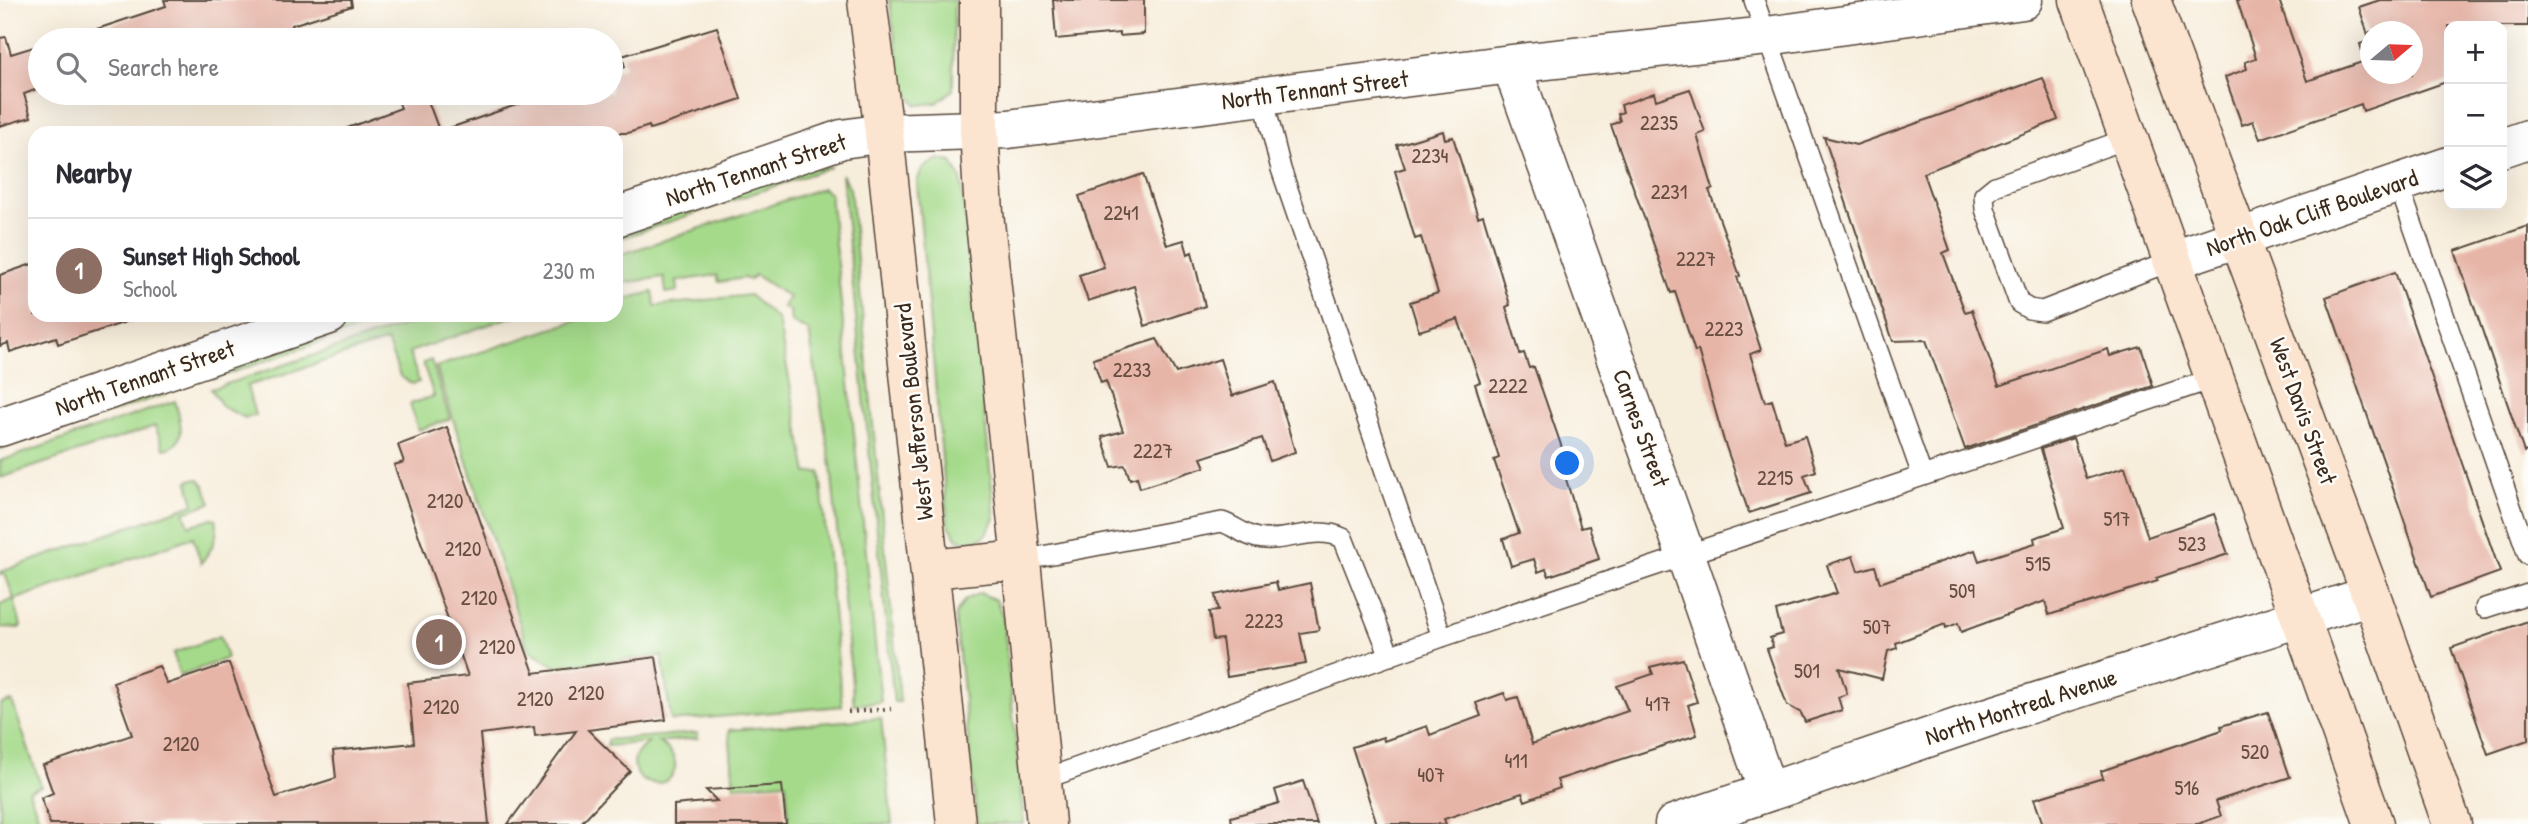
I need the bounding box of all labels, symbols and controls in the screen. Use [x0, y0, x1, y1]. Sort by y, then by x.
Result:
north arrow [2360, 21, 2423, 84]
map controls [2444, 21, 2507, 210]
button: + [2444, 21, 2507, 84]
search box [28, 28, 623, 105]
icon: search [52, 48, 90, 86]
text: Search here [108, 49, 219, 84]
street label: North Tennant Street [1220, 62, 1411, 116]
button: − [2444, 84, 2507, 147]
house number: 2235 [1640, 108, 1678, 137]
street label: North Tennant Street [661, 125, 851, 213]
house number: 2234 [1412, 141, 1449, 170]
button: layers [2444, 147, 2507, 210]
text: Nearby [56, 152, 132, 192]
street label: North Oak Cliff Boulevard [2202, 161, 2422, 263]
house number: 2231 [1651, 177, 1687, 206]
house number: 2241 [1103, 198, 1139, 227]
text: Sunset High School [123, 238, 300, 273]
house number: 2227 [1676, 244, 1716, 273]
text: 1 [75, 255, 83, 286]
text: 230 m [543, 255, 595, 286]
text: School [123, 273, 177, 304]
street label: West Jefferson Boulevard [886, 302, 940, 522]
house number: 2223 [1705, 314, 1743, 343]
street label: North Tennant Street [51, 331, 239, 423]
street label: West Davis Street [2263, 333, 2346, 489]
house number: 2233 [1113, 355, 1151, 384]
street label: Carnes Street [1606, 364, 1678, 492]
house number: 2222 [1488, 371, 1528, 400]
house number: 2227 [1133, 436, 1173, 465]
your location [1550, 446, 1584, 480]
house number: 2215 [1757, 463, 1793, 492]
house number: 2120 [427, 486, 463, 515]
house number: 517 [2104, 504, 2130, 533]
house number: 523 [2178, 529, 2206, 558]
house number: 2120 [445, 534, 481, 563]
house number: 515 [2025, 549, 2051, 578]
house number: 509 [1949, 576, 1975, 605]
house number: 2120 [461, 583, 497, 612]
house number: 2223 [1245, 606, 1283, 635]
house number: 507 [1863, 612, 1891, 641]
pin: 1 [416, 616, 462, 668]
house number: 2120 [479, 632, 515, 661]
house number: 501 [1794, 656, 1820, 685]
street label: North Montreal Avenue [1921, 660, 2121, 752]
house number: 2120 [568, 678, 604, 707]
house number: 2120 [517, 684, 553, 713]
house number: 417 [1645, 689, 1671, 718]
house number: 2120 [423, 692, 459, 721]
house number: 2120 [163, 729, 199, 758]
house number: 520 [2241, 737, 2269, 766]
house number: 411 [1504, 746, 1528, 775]
house number: 407 [1417, 760, 1445, 789]
house number: 516 [2175, 773, 2199, 802]

